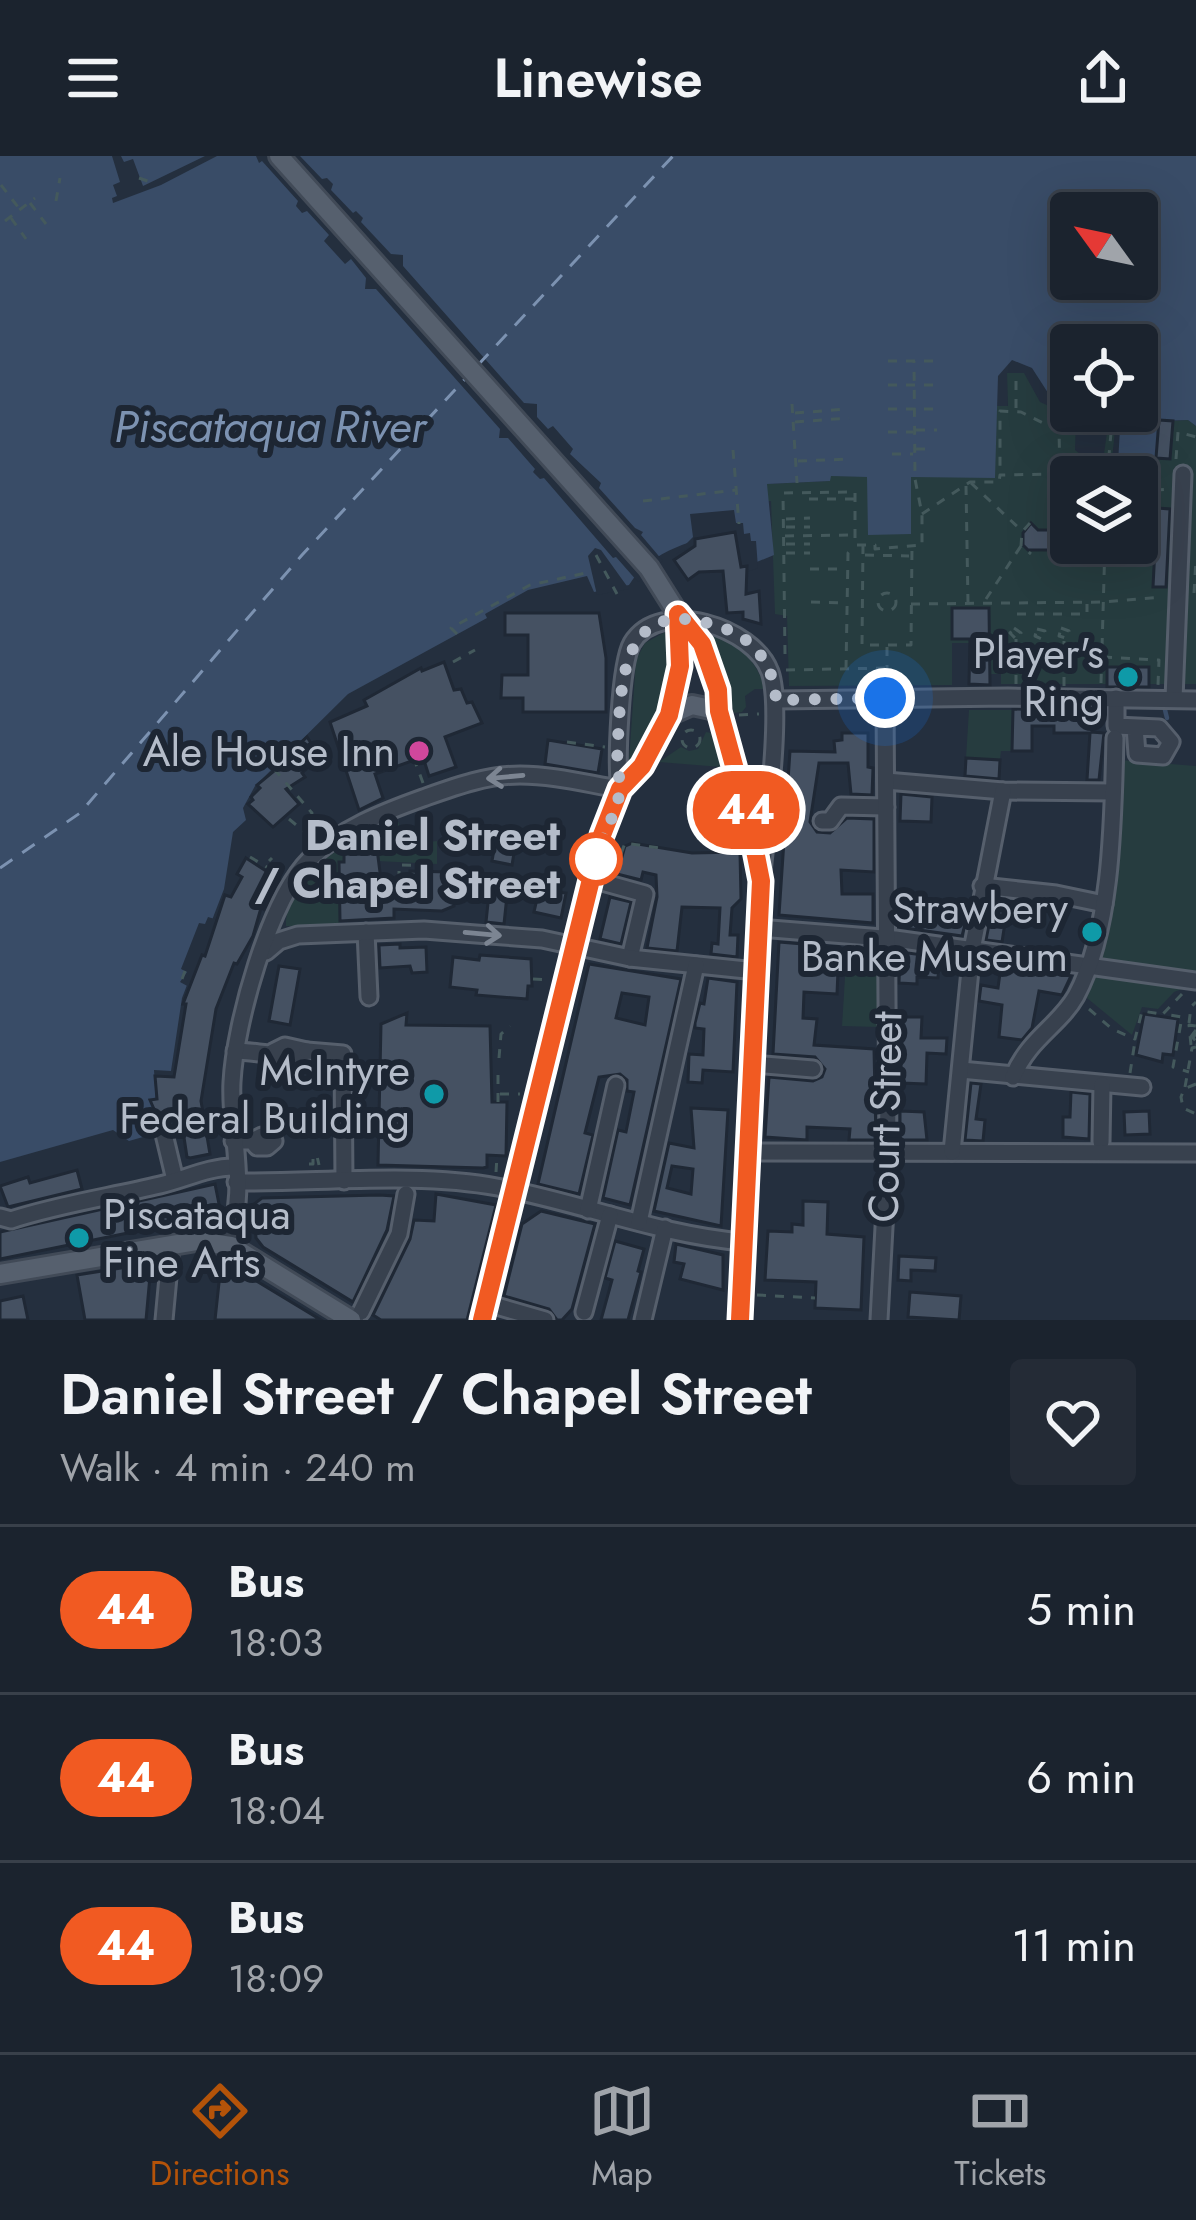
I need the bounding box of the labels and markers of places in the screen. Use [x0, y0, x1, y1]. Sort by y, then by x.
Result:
place label: Player's Ring [973, 623, 1104, 732]
marker: Player's Ring [1115, 664, 1141, 690]
place label: Ale House Inn [143, 721, 395, 782]
marker: Ale House Inn [406, 738, 432, 764]
place label: Daniel Street / Chapel Street [254, 805, 561, 914]
marker: Daniel Street / Chapel Street [571, 834, 621, 884]
place label: Strawbery Banke Museum [801, 878, 1069, 987]
marker: Strawbery Banke Museum [1079, 919, 1105, 945]
place label: McIntyre Federal Building [119, 1040, 410, 1149]
marker: McIntyre Federal Building [421, 1081, 447, 1107]
place label: Piscataqua Fine Arts [103, 1184, 291, 1293]
marker: Piscataqua Fine Arts [66, 1225, 92, 1251]

